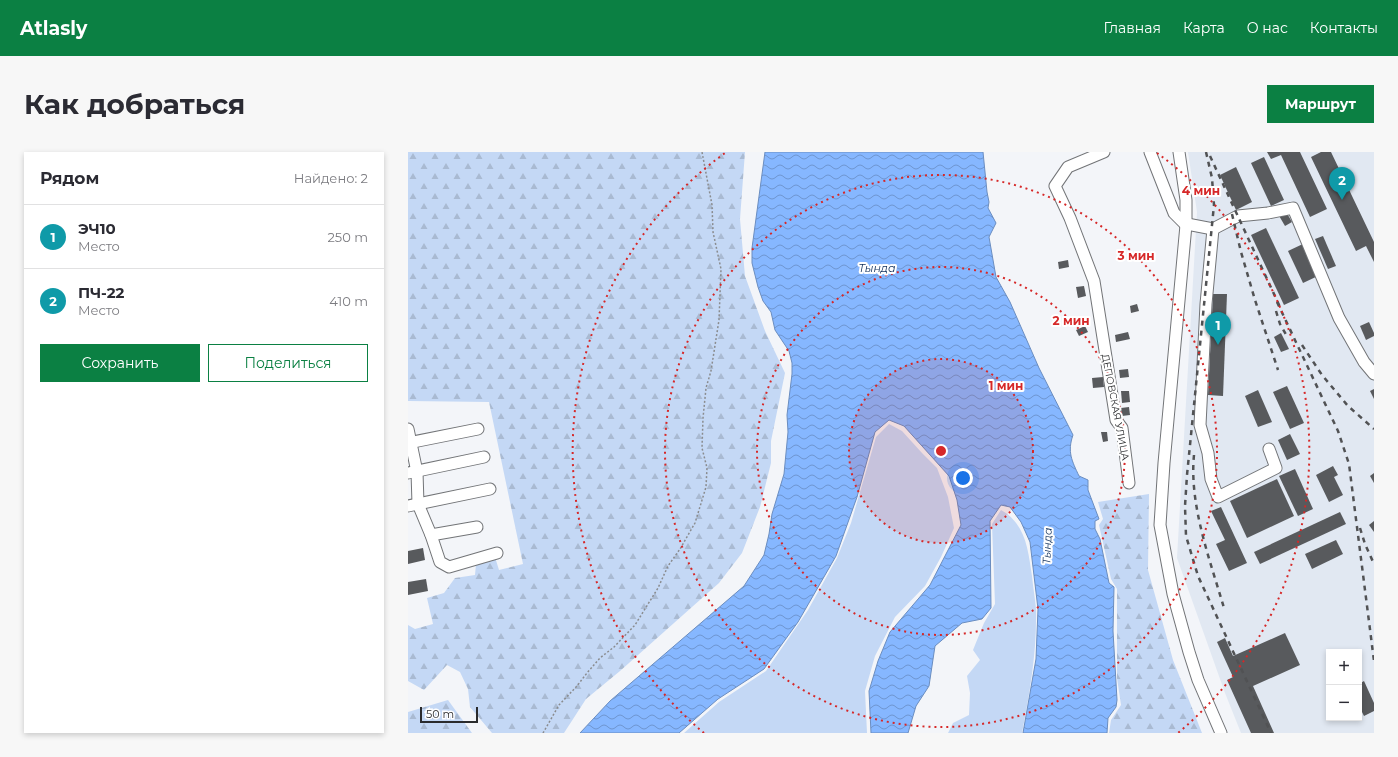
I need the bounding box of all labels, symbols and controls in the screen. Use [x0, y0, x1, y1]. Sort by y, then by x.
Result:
text: Atlasly [20, 17, 87, 40]
text: Главная [1103, 19, 1161, 37]
text: Карта [1183, 19, 1225, 37]
text: О нас [1247, 19, 1288, 37]
text: Контакты [1310, 19, 1378, 37]
button: Маршрут [1267, 85, 1374, 123]
text: Как добраться [24, 87, 245, 121]
pin: 2 [1329, 167, 1355, 200]
text: Рядом [40, 168, 99, 188]
text: Найдено: 2 [294, 170, 368, 186]
text: 4 мин [1182, 183, 1220, 198]
text: ЭЧ10 [78, 219, 116, 238]
text: 1 [50, 229, 56, 245]
text: 250 m [327, 229, 368, 245]
text: Место [78, 238, 120, 254]
text: 3 мин [1116, 248, 1155, 263]
water label: Тында [859, 261, 896, 275]
text: ПЧ-22 [78, 283, 124, 302]
text: 2 [49, 293, 57, 309]
text: 410 m [329, 293, 368, 309]
text: Место [78, 302, 120, 318]
pin: 1 [1205, 312, 1231, 345]
text: 2 мин [1052, 313, 1090, 328]
button: Сохранить [40, 344, 200, 382]
button: Поделиться [208, 344, 368, 382]
street label: ДЕПОВСКАЯ УЛИЦА [1099, 353, 1132, 462]
text: 1 мин [989, 378, 1023, 393]
centre of rings [934, 444, 948, 458]
your location [953, 468, 973, 488]
water label: Тында [1039, 527, 1055, 565]
map controls [1326, 649, 1362, 721]
button: + [1326, 649, 1362, 685]
button: − [1326, 685, 1362, 721]
scale bar [420, 705, 478, 724]
text: 50 m [426, 707, 454, 721]

